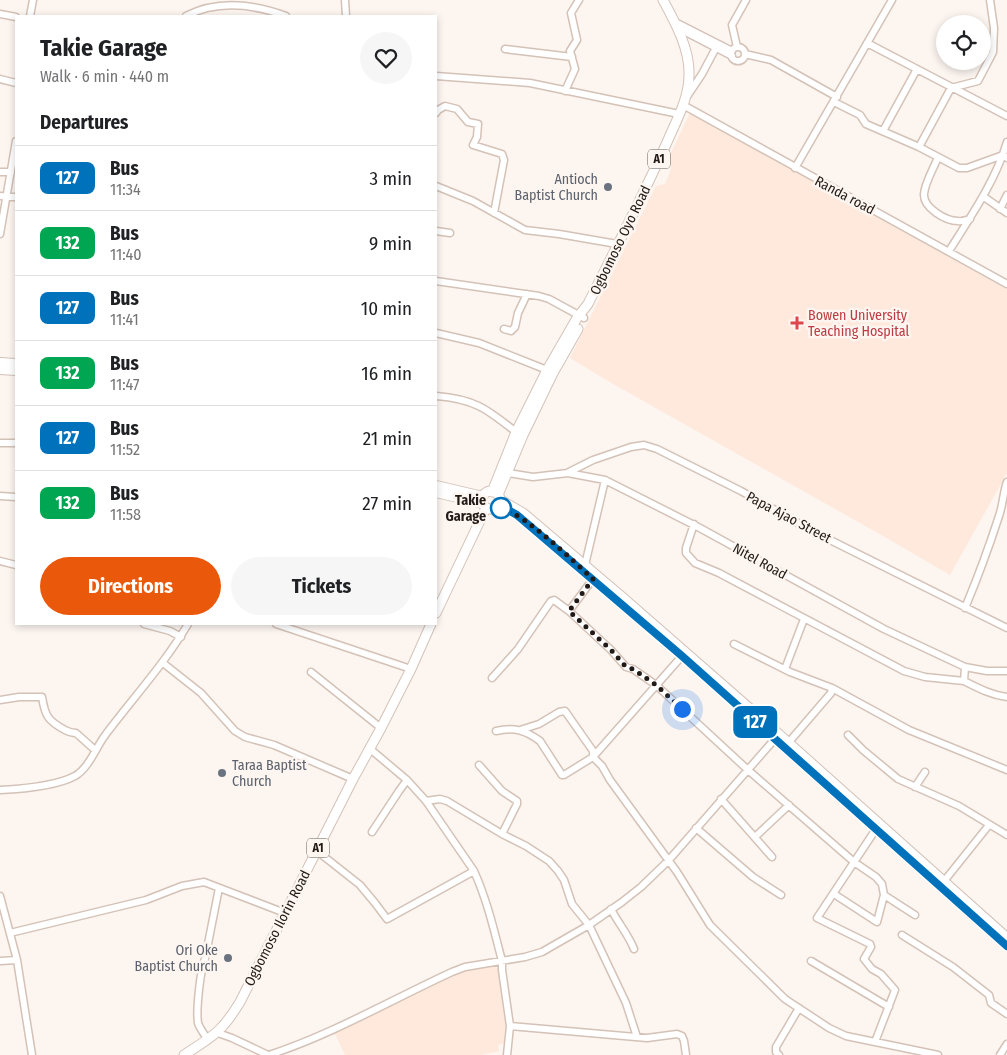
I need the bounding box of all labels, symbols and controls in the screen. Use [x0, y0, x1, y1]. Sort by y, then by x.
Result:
map controls [936, 15, 991, 70]
button: locate [936, 15, 991, 70]
button: heart [360, 32, 412, 84]
text: Takie Garage [40, 34, 168, 62]
text: Walk · 6 min · 440 m [40, 67, 169, 86]
text: Departures [40, 111, 128, 134]
road number: A1 [648, 150, 670, 168]
text: Bus [110, 157, 139, 180]
text: 127 [56, 167, 79, 189]
text: 3 min [370, 167, 412, 190]
place label: Antioch Baptist Church [515, 171, 598, 204]
street label: Randa road [812, 173, 878, 218]
text: 11:34 [110, 180, 141, 199]
marker: Antioch Baptist Church [602, 181, 614, 193]
street label: Ogbomoso Oyo Road [587, 183, 654, 298]
text: Bus [110, 222, 139, 245]
text: 132 [55, 232, 80, 254]
text: 9 min [369, 232, 412, 255]
text: 11:40 [110, 245, 142, 264]
text: Bus [110, 287, 139, 310]
text: 127 [56, 297, 79, 319]
text: 10 min [361, 297, 412, 320]
place label: Bowen University Teaching Hospital [808, 307, 910, 340]
text: 11:41 [110, 310, 139, 329]
marker: Bowen University Teaching Hospital [790, 316, 804, 330]
text: Bus [110, 352, 139, 375]
text: 132 [55, 362, 80, 384]
text: 16 min [361, 362, 412, 385]
text: 11:47 [110, 375, 140, 394]
text: Bus [110, 417, 139, 440]
text: 127 [56, 427, 79, 449]
text: 21 min [363, 427, 412, 450]
text: 11:52 [110, 440, 140, 459]
text: Bus [110, 482, 139, 505]
street label: Papa Ajao Street [743, 488, 835, 547]
text: 132 [55, 492, 80, 514]
text: 27 min [362, 492, 412, 515]
place label: Takie Garage [445, 492, 486, 525]
marker: Takie Garage [490, 497, 512, 519]
text: 11:58 [110, 505, 141, 524]
street label: Nitel Road [730, 540, 790, 583]
button: Directions [40, 557, 221, 615]
button: Tickets [231, 557, 412, 615]
your location [670, 697, 695, 722]
line badge: 127 [726, 706, 784, 738]
text: 127 [743, 711, 767, 733]
place label: Taraa Baptist Church [232, 757, 307, 790]
marker: Taraa Baptist Church [216, 767, 228, 779]
road number: A1 [307, 838, 329, 858]
street label: Ogbomoso Ilorin Road [241, 867, 314, 989]
place label: Ori Oke Baptist Church [135, 942, 218, 975]
marker: Ori Oke Baptist Church [222, 952, 234, 964]

